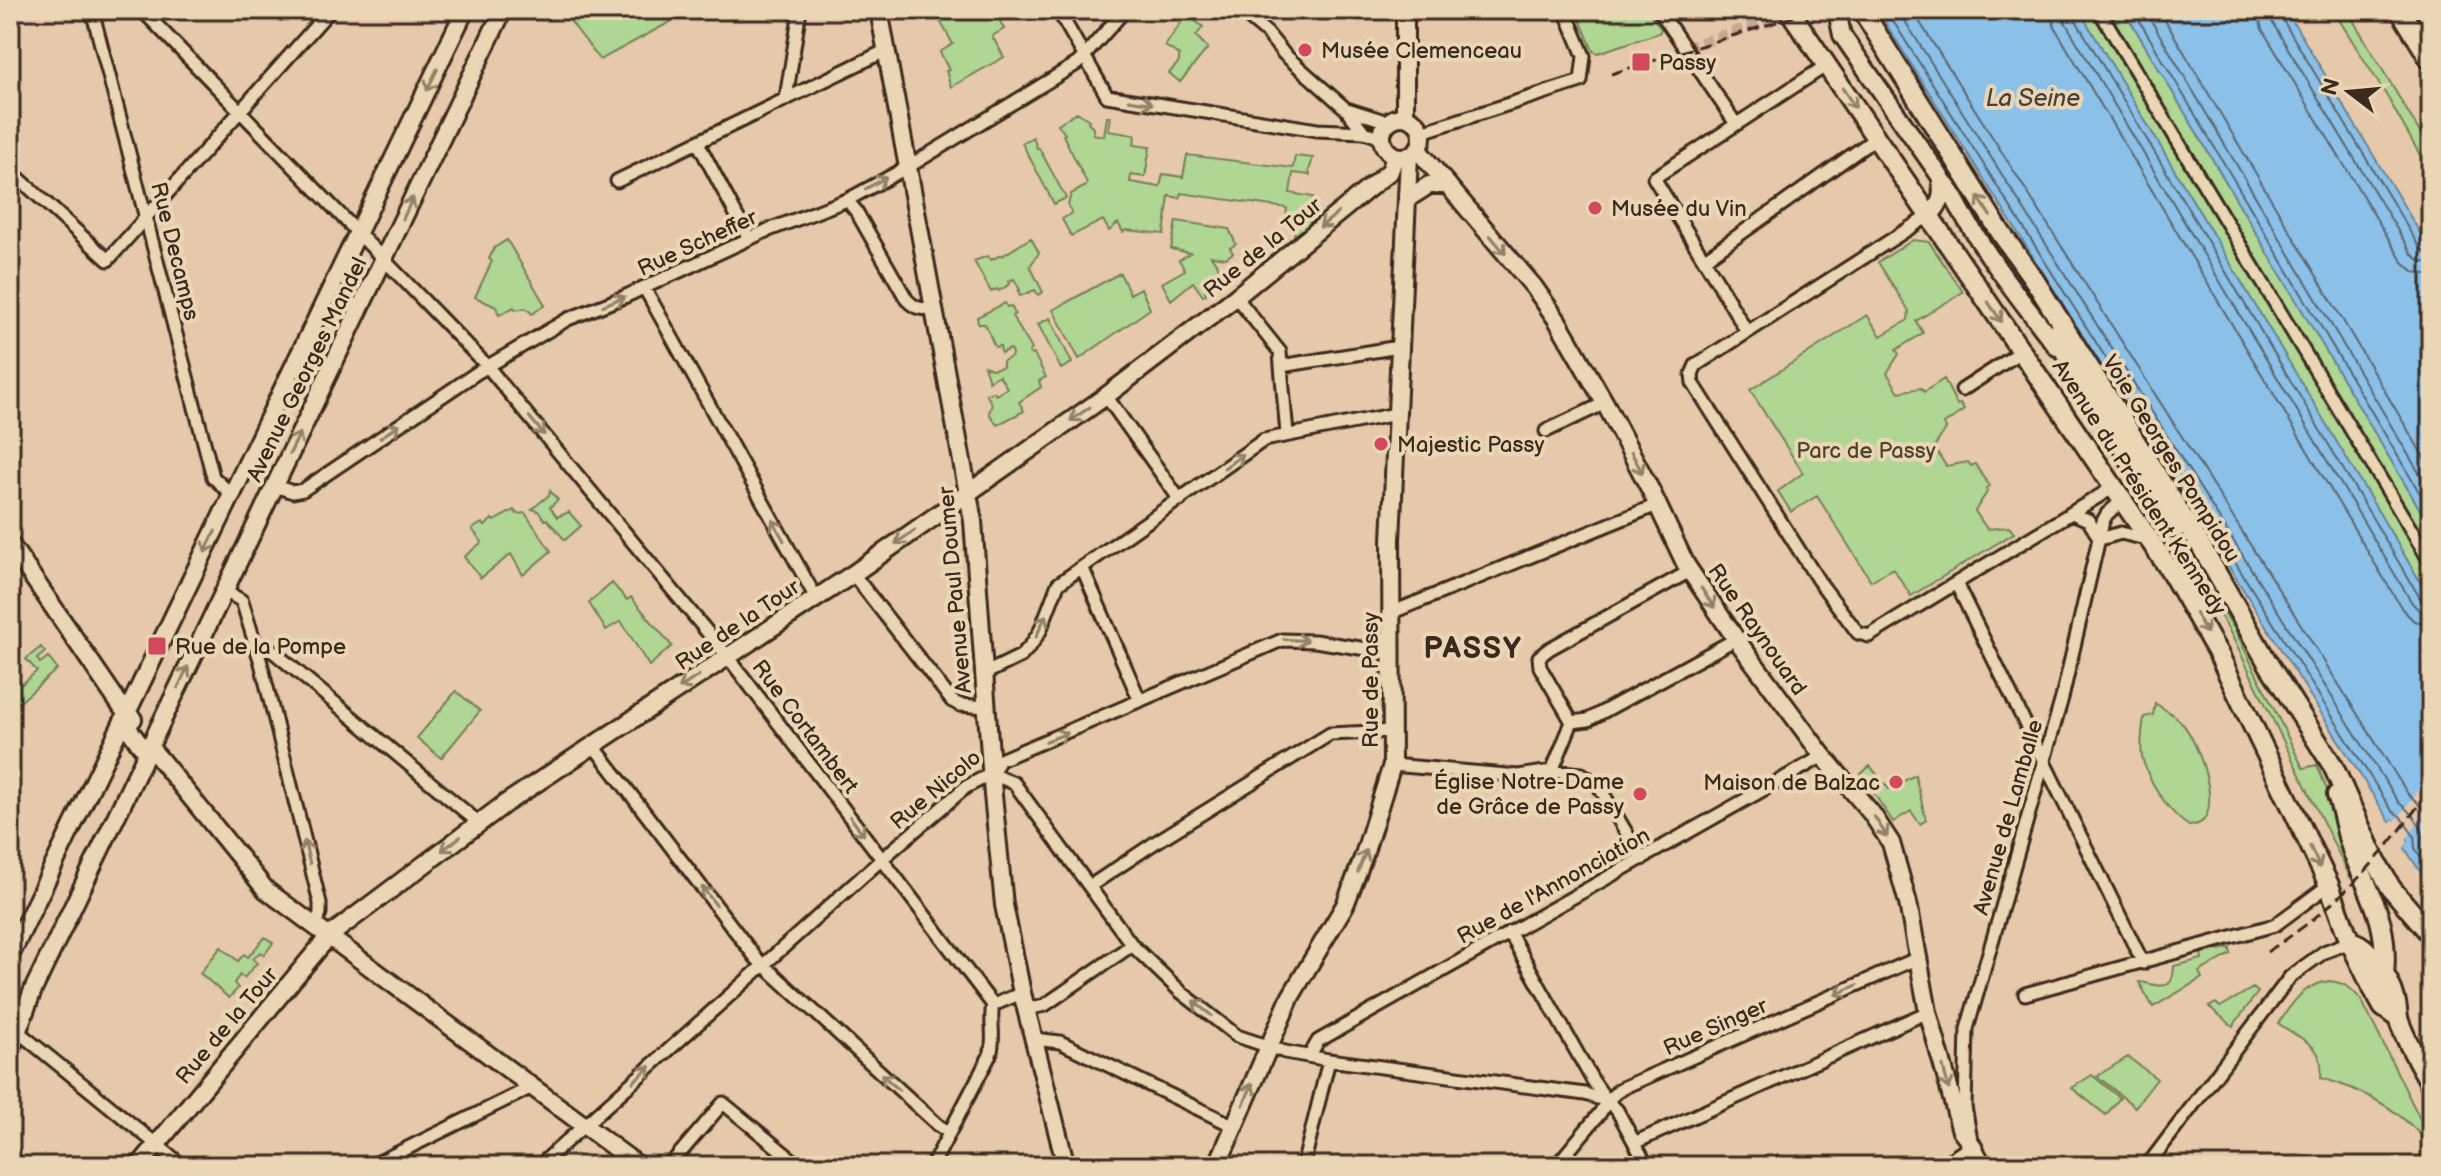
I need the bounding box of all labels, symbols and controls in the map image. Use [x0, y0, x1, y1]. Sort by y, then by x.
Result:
place label: Musée Clemenceau [1321, 38, 1522, 65]
marker: Musée Clemenceau [1296, 41, 1314, 59]
place label: Passy [1659, 50, 1716, 77]
marker: Passy [1630, 51, 1652, 73]
north arrow [2309, 52, 2389, 132]
one-way arrow [424, 68, 439, 92]
text: N [2316, 75, 2346, 99]
water label: La Seine [1986, 84, 2080, 113]
one-way arrow [1840, 86, 1857, 108]
one-way arrow [1128, 95, 1154, 110]
one-way arrow [864, 175, 888, 191]
street label: Rue Decamps [144, 179, 205, 323]
street label: Rue de la Tour [1198, 192, 1328, 304]
one-way arrow [1976, 195, 1992, 218]
place label: Musée du Vin [1611, 196, 1747, 223]
one-way arrow [401, 197, 416, 221]
marker: Musée du Vin [1586, 199, 1604, 217]
street label: Rue Scheffer [634, 203, 763, 283]
one-way arrow [1320, 211, 1340, 229]
one-way arrow [1489, 234, 1507, 254]
street label: Avenue Georges Mandel [241, 253, 373, 486]
one-way arrow [601, 293, 626, 307]
one-way arrow [1987, 301, 2003, 323]
street label: Voie Georges Pompidou [2096, 350, 2246, 567]
street label: Avenue du Président Kennedy [2046, 355, 2232, 621]
one-way arrow [1070, 406, 1092, 422]
one-way arrow [528, 416, 546, 436]
one-way arrow [378, 423, 400, 439]
one-way arrow [288, 431, 303, 455]
place label: Majestic Passy [1397, 432, 1545, 459]
marker: Majestic Passy [1372, 435, 1390, 453]
park label: Parc de Passy [1796, 438, 1936, 465]
one-way arrow [1629, 451, 1645, 475]
one-way arrow [1223, 453, 1244, 470]
street label: Avenue Paul Doumer [933, 484, 978, 695]
one-way arrow [770, 518, 785, 542]
one-way arrow [202, 529, 217, 553]
one-way arrow [895, 529, 917, 545]
street label: Rue Raynouard [1701, 559, 1812, 701]
street label: Rue de la Tour [670, 573, 806, 677]
one-way arrow [1699, 586, 1716, 608]
one-way arrow [2193, 611, 2209, 634]
street label: Rue de Passy [1358, 612, 1385, 748]
one-way arrow [1034, 614, 1049, 639]
district label: PASSY [1423, 631, 1523, 667]
one-way arrow [1282, 633, 1309, 648]
place label: Rue de la Pompe [175, 634, 346, 661]
marker: Rue de la Pompe [146, 635, 168, 657]
street label: Rue Cortambert [746, 655, 864, 799]
one-way arrow [176, 666, 191, 690]
one-way arrow [679, 674, 701, 690]
street label: Avenue de Lamballe [1968, 717, 2049, 918]
one-way arrow [1044, 729, 1069, 743]
street label: Rue Nicolo [885, 744, 987, 836]
place label: Église Notre-Dame de Grâce de Passy [1434, 768, 1624, 821]
place label: Maison de Balzac [1703, 770, 1880, 797]
marker: Maison de Balzac [1887, 773, 1905, 791]
marker: Église Notre-Dame de Grâce de Passy [1631, 785, 1649, 803]
one-way arrow [848, 815, 865, 836]
one-way arrow [1872, 816, 1889, 838]
street label: Rue de l'Annonciation [1453, 822, 1655, 951]
one-way arrow [441, 835, 462, 852]
one-way arrow [299, 839, 314, 865]
one-way arrow [2308, 844, 2323, 868]
one-way arrow [1356, 850, 1370, 874]
one-way arrow [700, 886, 717, 907]
street label: Rue de la Tour [170, 961, 285, 1090]
one-way arrow [1835, 983, 1859, 998]
street label: Rue Singer [1659, 992, 1773, 1062]
one-way arrow [1192, 999, 1213, 1017]
one-way arrow [1940, 1064, 1955, 1090]
one-way arrow [632, 1066, 652, 1084]
one-way arrow [880, 1072, 900, 1091]
one-way arrow [1241, 1082, 1256, 1107]

